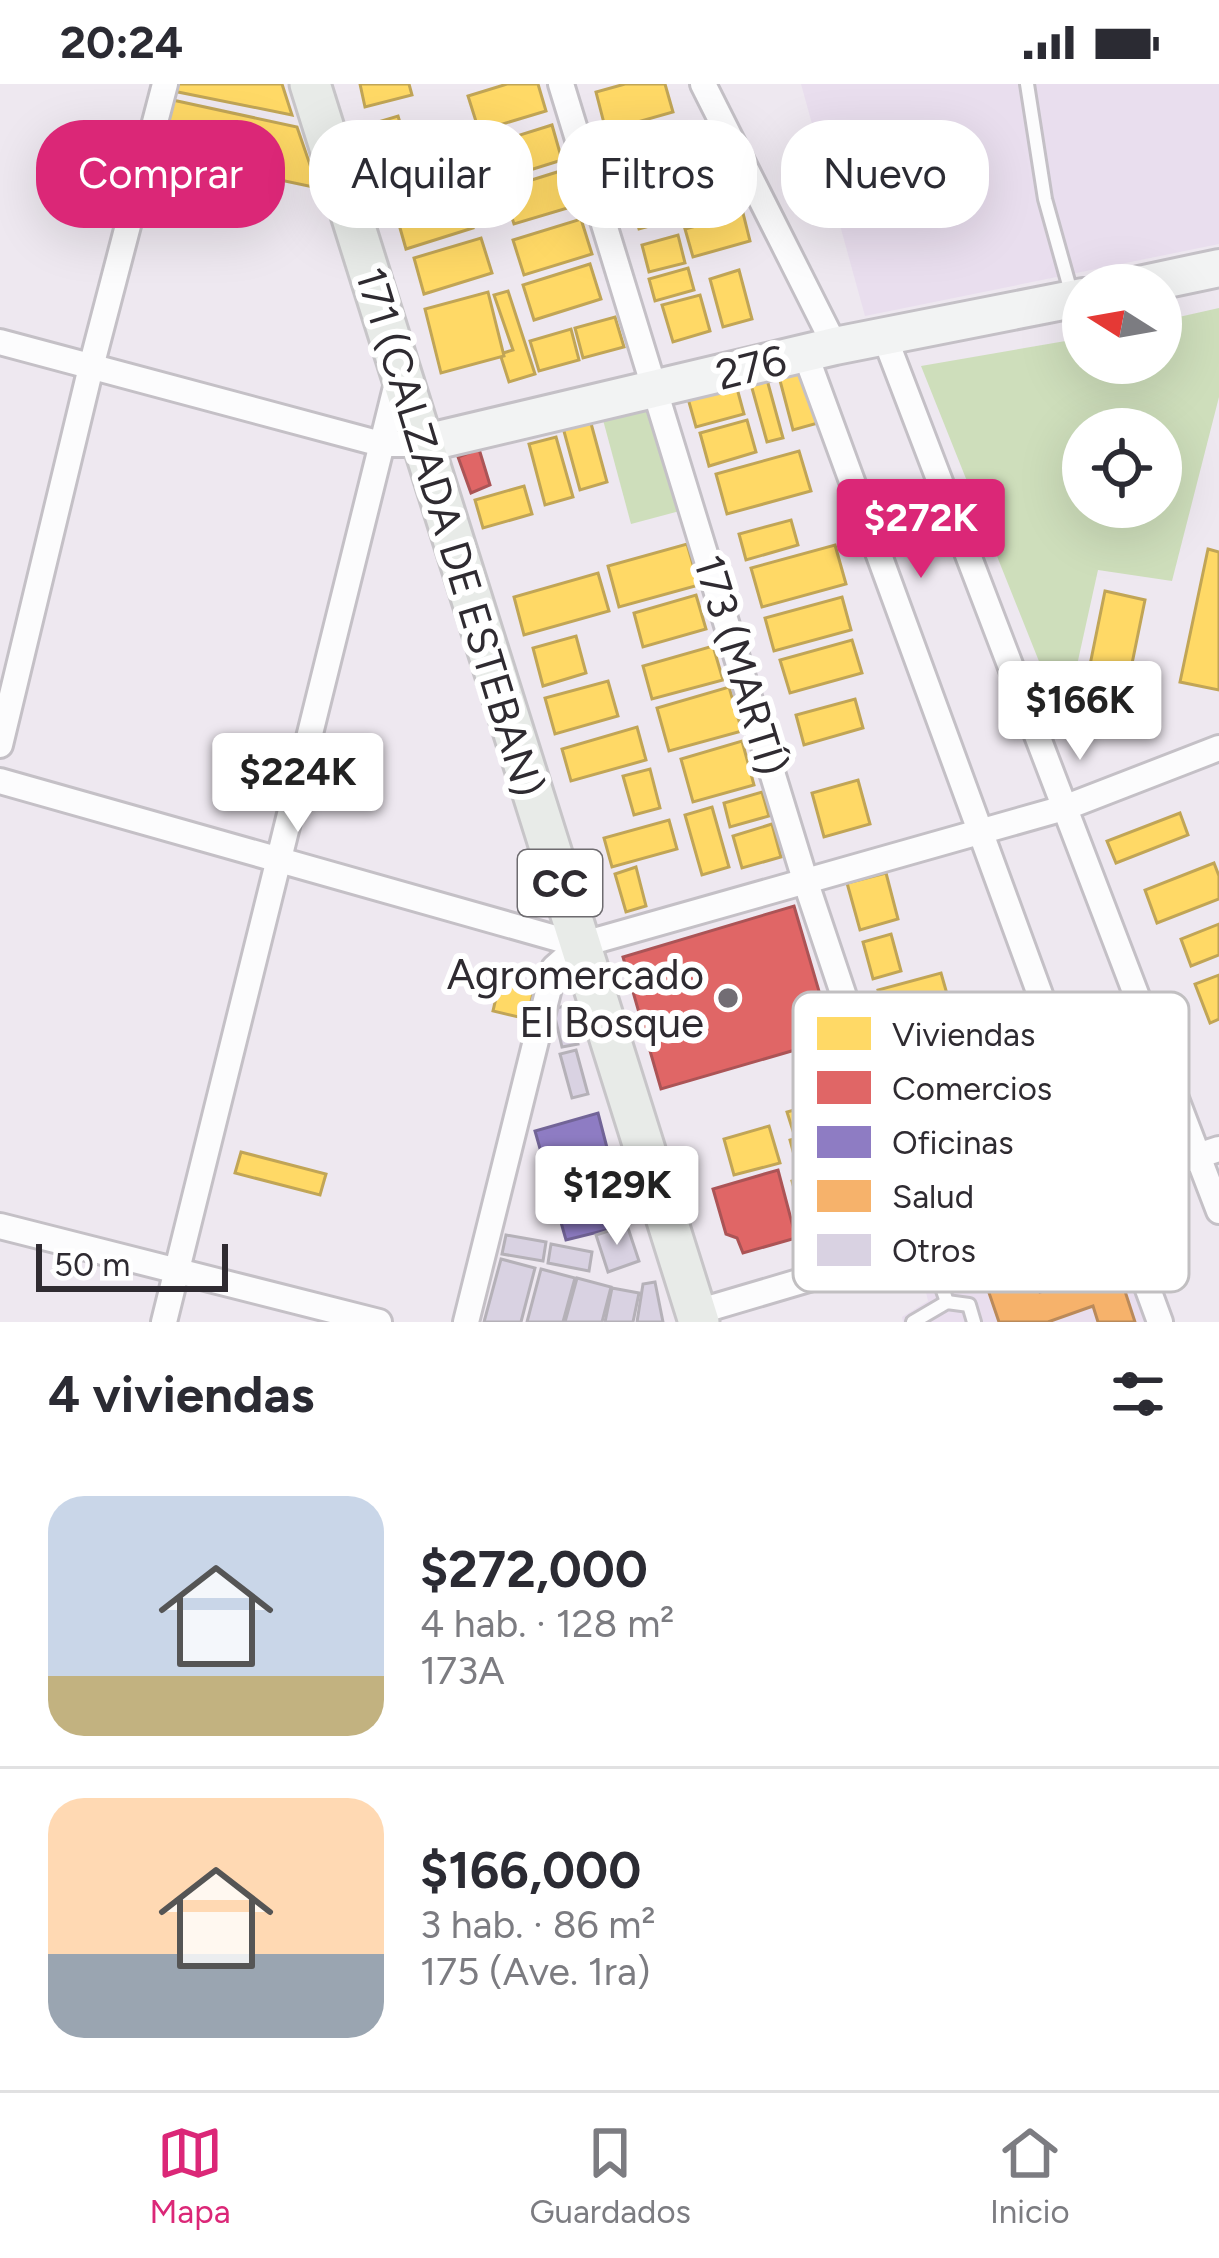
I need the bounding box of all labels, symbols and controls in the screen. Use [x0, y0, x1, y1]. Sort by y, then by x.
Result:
text: 20:24 [60, 15, 183, 69]
chip: Comprar [36, 120, 285, 228]
chip: Alquilar [309, 120, 533, 228]
chip: Filtros [557, 120, 757, 228]
chip: Nuevo [781, 120, 989, 228]
street label: 171 (CALZADA DE ESTEBAN) [345, 262, 554, 803]
north arrow [1062, 264, 1182, 384]
map controls [1062, 264, 1182, 528]
street label: 276 [711, 334, 791, 401]
button: locate [1062, 408, 1182, 528]
pin: $272K [837, 479, 1005, 581]
text: $272K [864, 494, 978, 541]
street label: 173 (MARTÍ) [683, 549, 798, 781]
pin: $166K [996, 661, 1164, 763]
text: $166K [1025, 676, 1135, 723]
pin: $224K [214, 733, 382, 835]
text: $224K [239, 748, 357, 795]
road number: CC [518, 850, 602, 916]
place label: Agromercado El Bosque [447, 949, 704, 1048]
marker: Agromercado El Bosque [715, 985, 741, 1011]
legend [793, 992, 1189, 1292]
text: Viviendas [892, 1015, 1035, 1054]
text: Comercios [892, 1069, 1052, 1108]
text: Oficinas [892, 1123, 1014, 1162]
pin: $129K [533, 1146, 701, 1248]
text: $129K [562, 1161, 672, 1208]
text: Salud [892, 1177, 974, 1216]
text: Otros [892, 1231, 976, 1270]
scale bar [36, 1238, 228, 1291]
text: 50 m [54, 1245, 130, 1284]
icon: filters [1105, 1361, 1171, 1427]
text: 4 viviendas [48, 1364, 314, 1425]
text: $272,000 [420, 1539, 648, 1600]
icon: home [144, 1544, 288, 1688]
text: 4 hab. · 128 m² [420, 1600, 674, 1647]
text: 173A [420, 1647, 505, 1694]
text: $166,000 [420, 1840, 641, 1901]
icon: home [144, 1846, 288, 1990]
text: 3 hab. · 86 m² [420, 1901, 656, 1948]
text: 175 (Ave. 1ra) [420, 1948, 651, 1995]
tab: Mapa [149, 2120, 231, 2231]
tab: Guardados [529, 2120, 691, 2231]
tab: Inicio [990, 2120, 1070, 2231]

